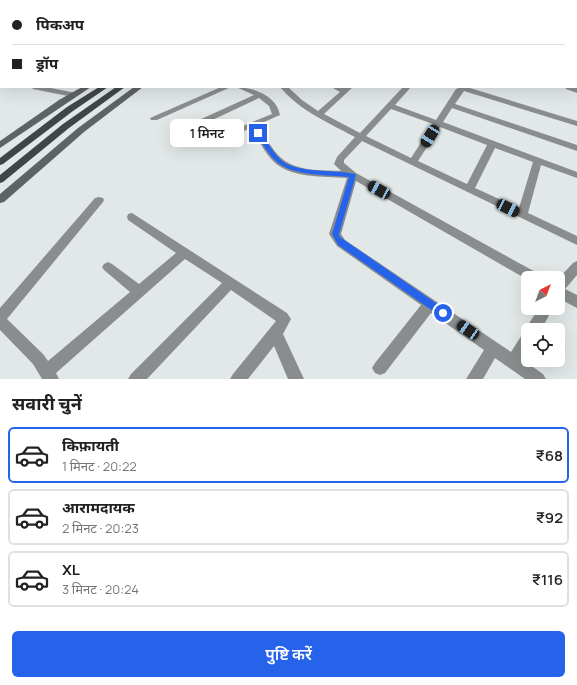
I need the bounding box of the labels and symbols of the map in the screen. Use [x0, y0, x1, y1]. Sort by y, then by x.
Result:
callout: 1 मिनट [170, 119, 244, 147]
car [419, 123, 441, 149]
route end [249, 124, 267, 142]
car [366, 179, 392, 201]
car [495, 197, 521, 219]
north arrow [521, 271, 565, 315]
route start [434, 304, 452, 322]
car [455, 318, 481, 342]

